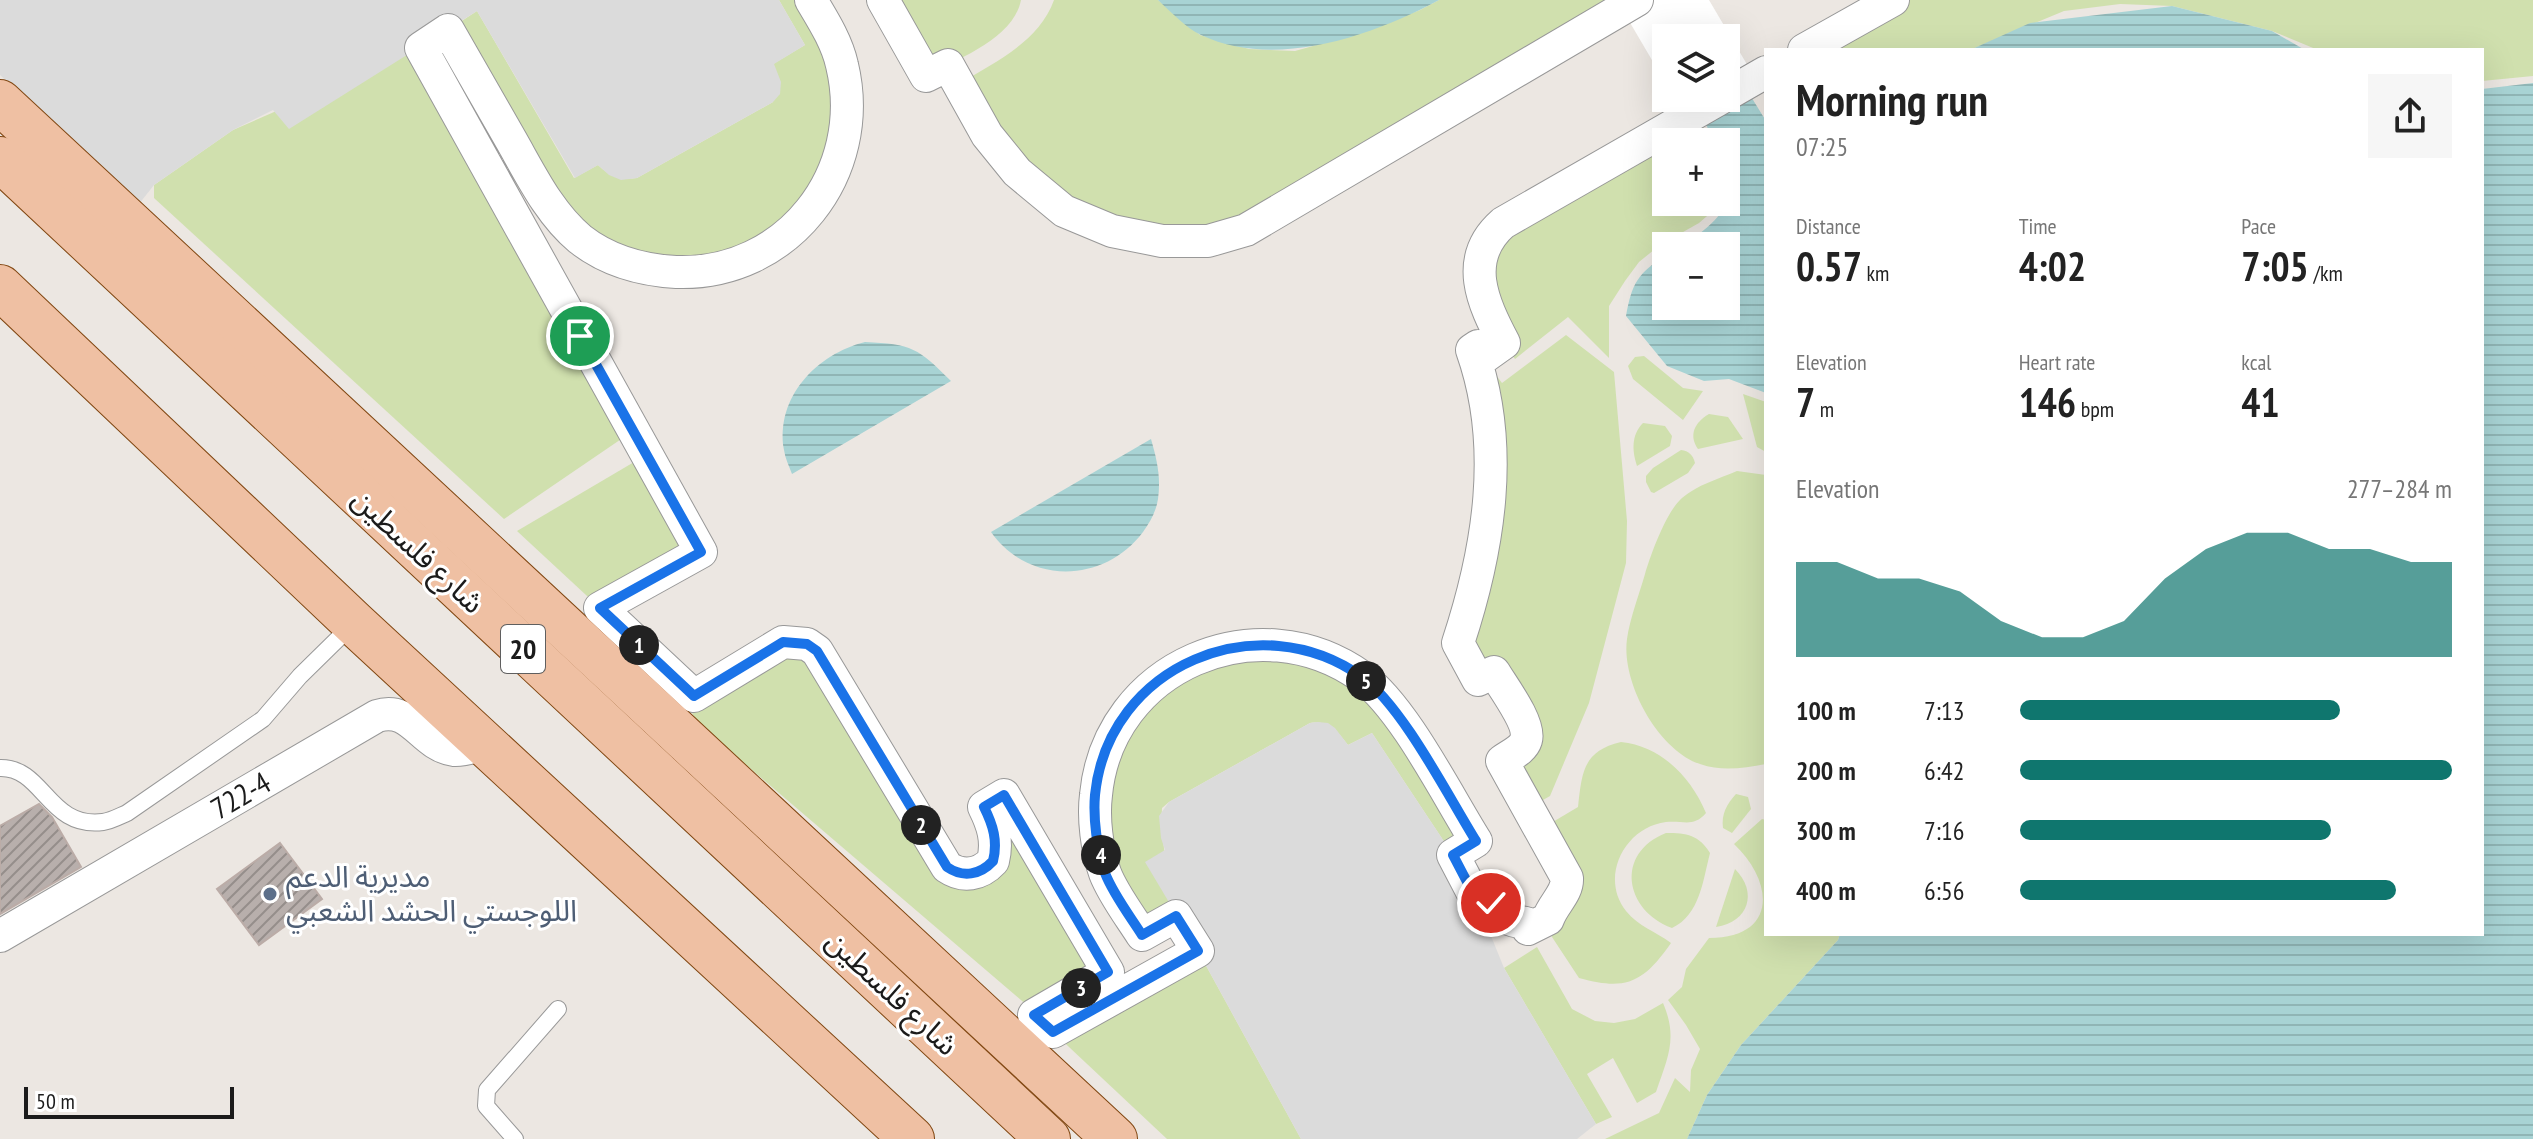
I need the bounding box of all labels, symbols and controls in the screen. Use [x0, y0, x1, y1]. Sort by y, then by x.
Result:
map controls [1652, 24, 1740, 320]
button: layers [1652, 24, 1740, 112]
text: Morning run [1796, 71, 1988, 128]
button: share [2368, 74, 2452, 158]
button: + [1652, 128, 1740, 216]
text: 07:25 [1796, 130, 1848, 163]
text: Distance [1796, 212, 1861, 240]
text: Time [2019, 212, 2057, 240]
text: Pace [2241, 212, 2276, 240]
button: − [1652, 232, 1740, 320]
text: 0.57 [1796, 240, 1862, 292]
text: 4:02 [2019, 240, 2086, 292]
text: 7:05 [2241, 240, 2309, 292]
text: km [1862, 259, 1889, 287]
text: /km [2309, 259, 2343, 287]
pin [546, 302, 614, 370]
icon: arrive [558, 314, 602, 358]
text: Elevation [1796, 348, 1867, 376]
text: Heart rate [2019, 348, 2095, 376]
text: kcal [2241, 348, 2271, 376]
text: 7 [1796, 376, 1815, 428]
text: 146 [2019, 376, 2076, 428]
text: 41 [2241, 376, 2280, 428]
text: m [1815, 395, 1834, 423]
text: bpm [2076, 395, 2114, 423]
text: Elevation [1796, 472, 1879, 505]
text: 277–284 m [2347, 472, 2452, 505]
street label: شارع فلسطين [342, 479, 493, 624]
road number: 20 [501, 625, 545, 673]
pin: 1 [619, 625, 659, 665]
text: 1 [634, 631, 644, 659]
pin: 5 [1346, 661, 1386, 701]
text: 5 [1361, 667, 1371, 695]
text: 100 m [1796, 694, 1856, 727]
text: 7:13 [1924, 694, 1964, 727]
text: 200 m [1796, 754, 1856, 787]
text: 6:42 [1924, 754, 1964, 787]
street label: 722-4 [203, 762, 277, 827]
pin: 2 [901, 805, 941, 845]
text: 2 [916, 811, 926, 839]
text: 300 m [1796, 814, 1856, 847]
text: 7:16 [1924, 814, 1964, 847]
pin: 4 [1081, 835, 1121, 875]
text: 4 [1096, 841, 1106, 869]
place label: مديرية الدعم اللوجستي الحشد الشعبي [286, 856, 577, 934]
pin [1457, 869, 1525, 937]
text: 400 m [1796, 874, 1856, 907]
text: 6:56 [1924, 874, 1964, 907]
icon: check [1469, 881, 1513, 925]
marker: مديرية الدعم اللوجستي الحشد الشعبي [261, 885, 279, 903]
street label: شارع فلسطين [816, 921, 967, 1066]
pin: 3 [1061, 968, 1101, 1008]
text: 3 [1076, 974, 1086, 1002]
scale bar [24, 1083, 234, 1119]
text: 50 m [36, 1087, 75, 1115]

